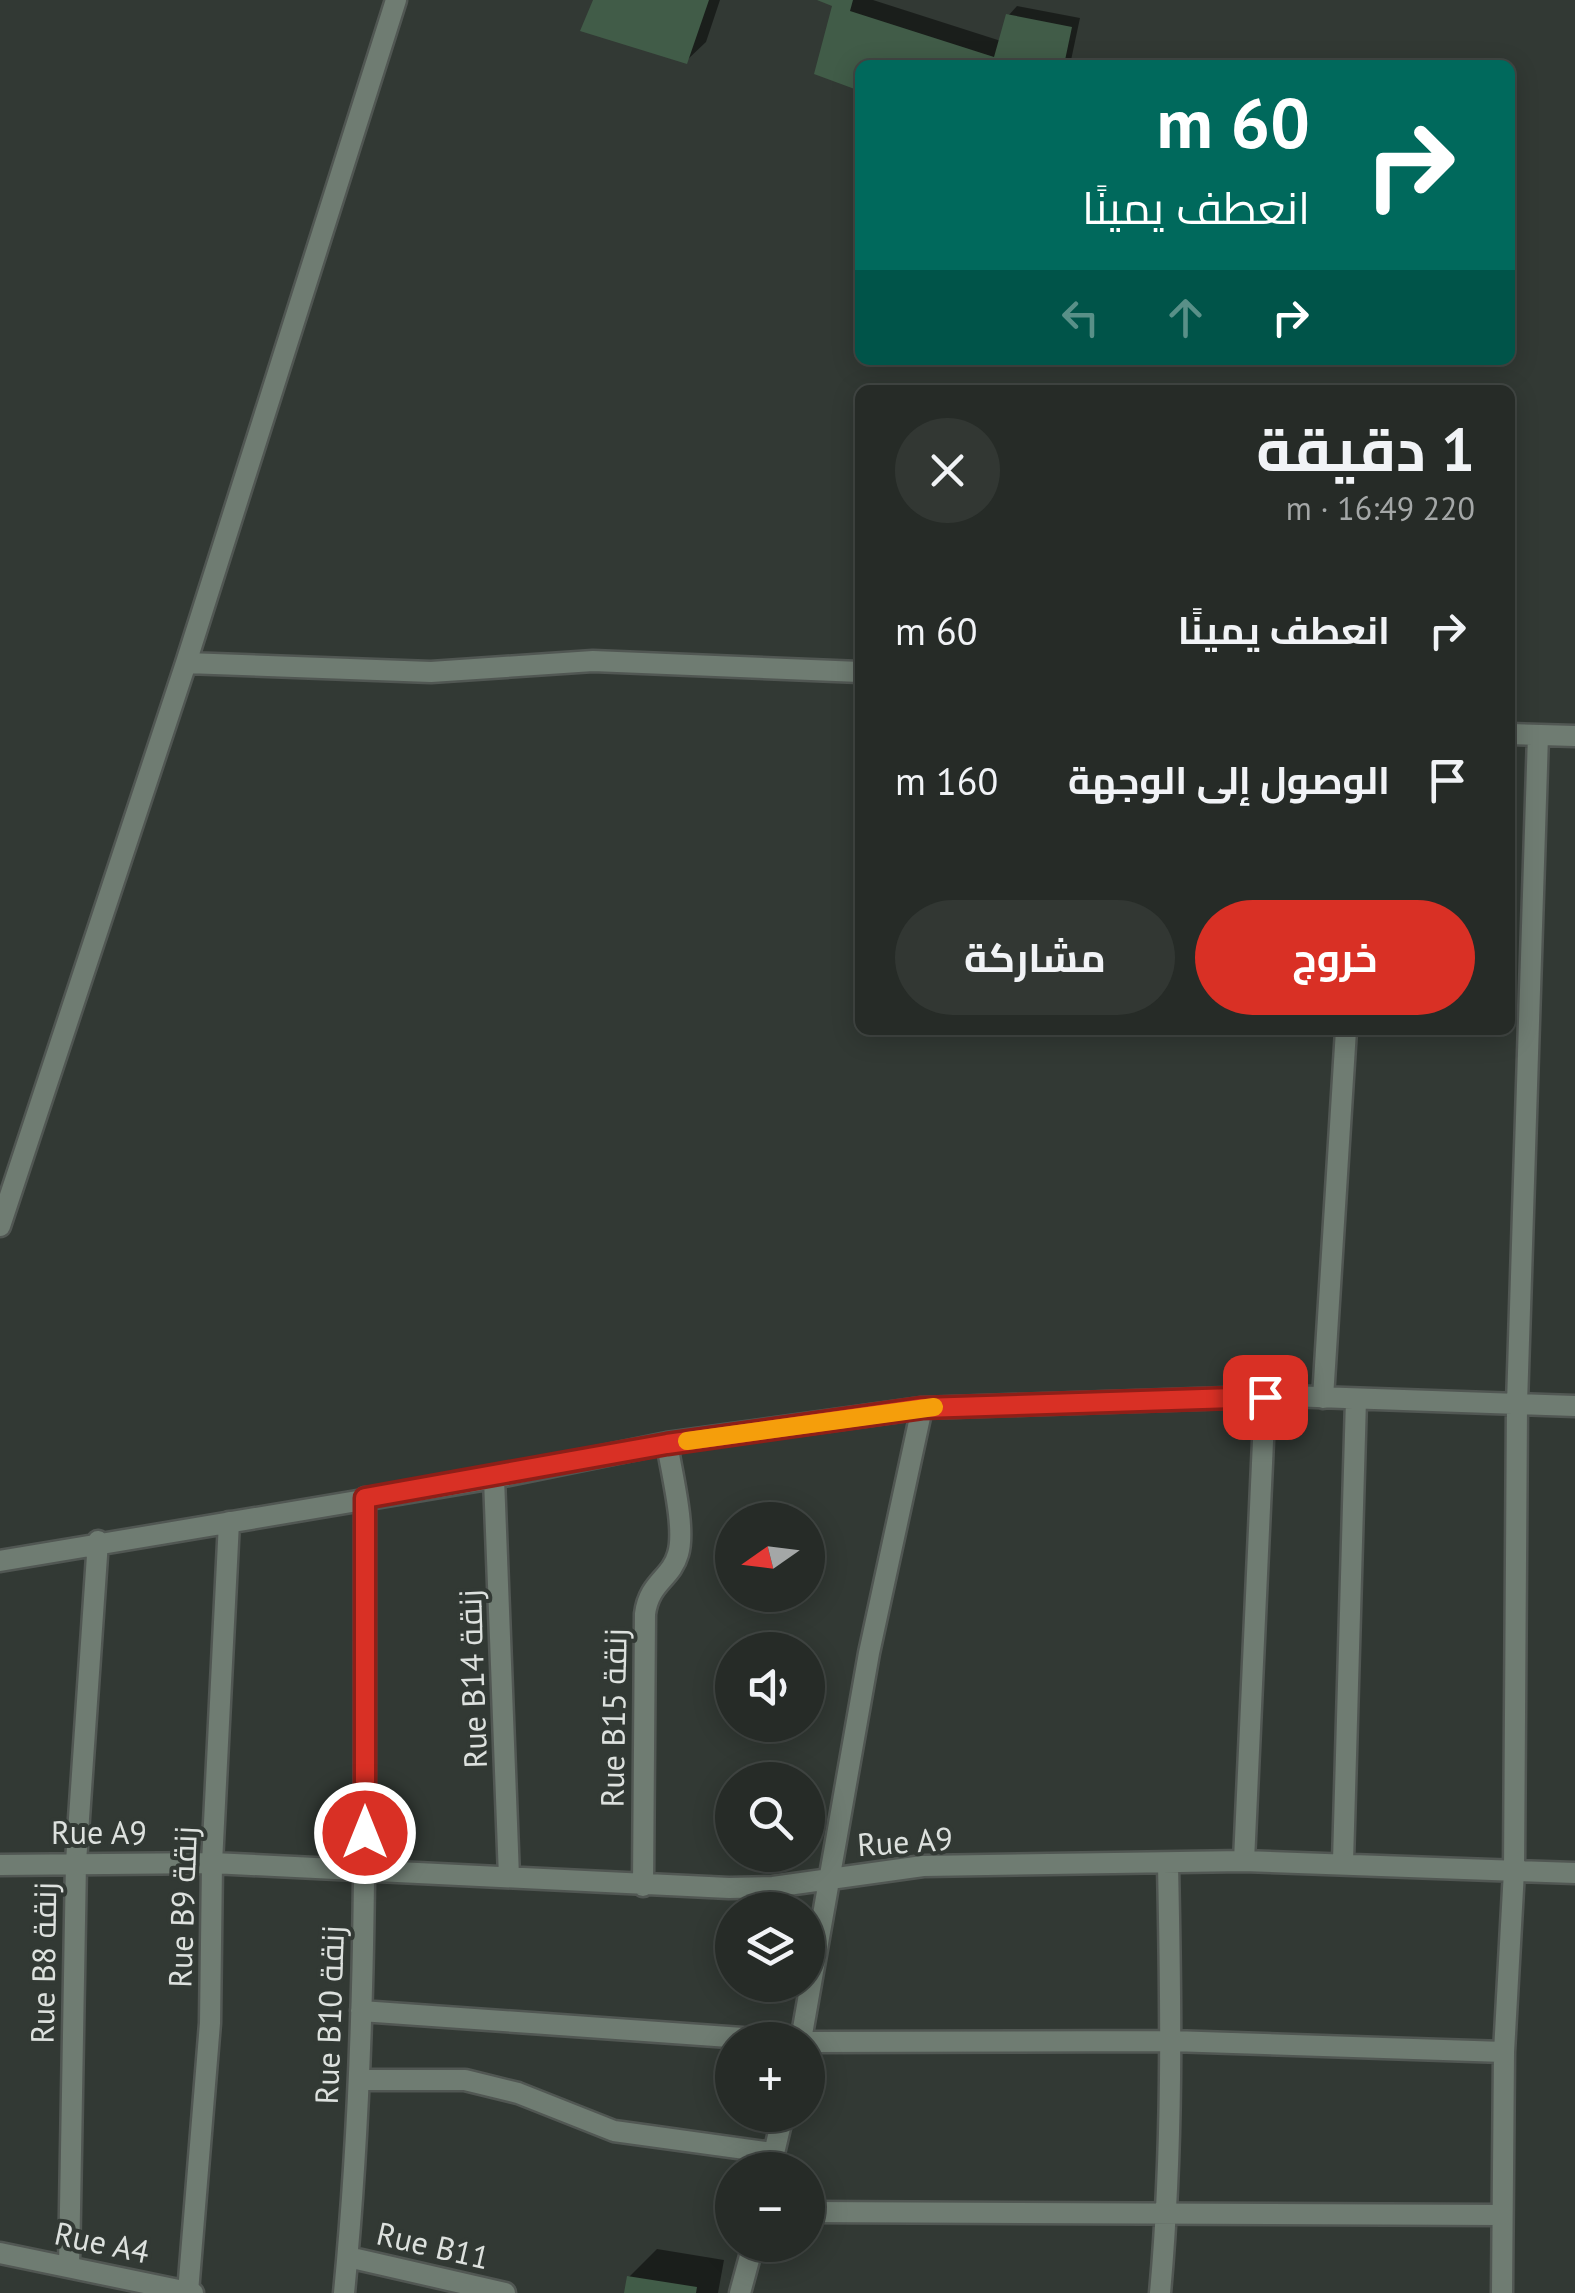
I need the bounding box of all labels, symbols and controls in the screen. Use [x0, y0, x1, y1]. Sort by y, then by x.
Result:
text: 60 m [1157, 77, 1310, 167]
icon: right [1345, 100, 1475, 230]
text: انعطف يمينًا [1082, 178, 1310, 236]
icon: left [1053, 290, 1108, 345]
icon: ahead [1158, 290, 1213, 345]
icon: right [1263, 290, 1318, 345]
text: 1 دقيقة [1256, 410, 1475, 488]
button: close [895, 418, 1000, 523]
text: 220 m · 16:49 [1286, 487, 1475, 529]
icon: right [1420, 603, 1475, 658]
text: انعطف يمينًا [1178, 605, 1390, 654]
text: 60 m [895, 606, 977, 655]
icon: arrive [1420, 753, 1475, 808]
text: الوصول إلى الوجهة [1068, 755, 1390, 804]
text: 160 m [895, 756, 998, 805]
button: مشاركة [895, 900, 1175, 1015]
button: خروج [1195, 900, 1475, 1015]
pin [1223, 1355, 1308, 1440]
icon: arrive [1238, 1370, 1293, 1425]
north arrow [715, 1502, 825, 1612]
map controls [715, 1502, 825, 2262]
street label: Rue B14 زنقة [448, 1589, 496, 1769]
street label: Rue B15 زنقة [590, 1628, 636, 1808]
button: sound [715, 1632, 825, 1742]
button: search [715, 1762, 825, 1872]
position arrow [313, 1781, 417, 1885]
street label: Rue A9 [51, 1811, 147, 1853]
street label: Rue A9 [856, 1817, 954, 1865]
street label: Rue B9 زنقة [158, 1826, 206, 1988]
street label: Rue B8 زنقة [21, 1882, 65, 2044]
button: layers [715, 1892, 825, 2002]
street label: Rue B10 زنقة [305, 1925, 353, 2105]
button: + [715, 2022, 825, 2132]
button: − [715, 2152, 825, 2262]
street label: Rue A4 [51, 2212, 153, 2273]
street label: Rue B11 [373, 2212, 494, 2278]

